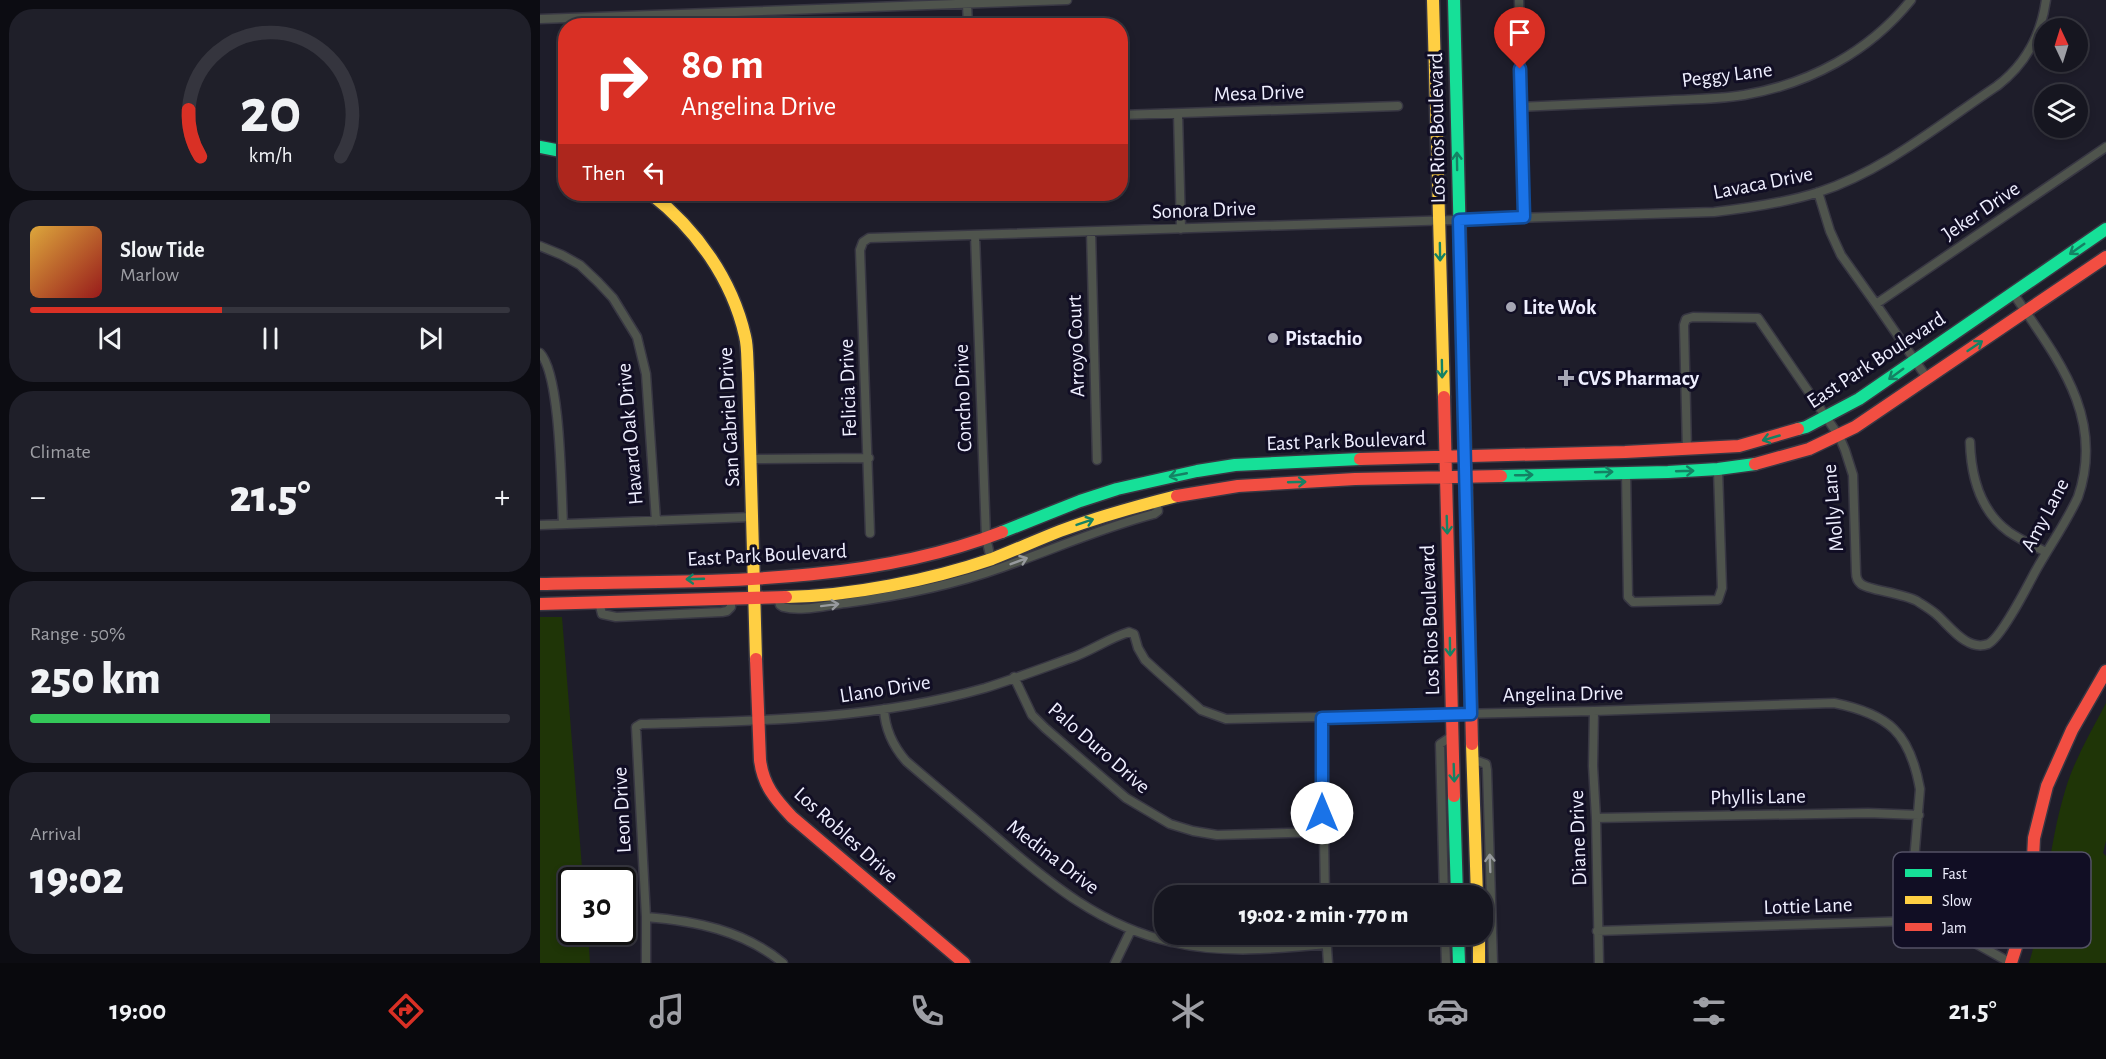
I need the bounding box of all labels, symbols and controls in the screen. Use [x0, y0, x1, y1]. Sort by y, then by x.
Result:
pin [1494, 7, 1545, 69]
icon: arrive [1503, 16, 1536, 49]
north arrow [2034, 18, 2088, 72]
map controls [2034, 18, 2088, 138]
icon: right [582, 42, 660, 120]
text: 80 m [681, 44, 764, 86]
street label: Los Rios Boulevard [1425, 52, 1449, 204]
street label: Peggy Lane [1680, 59, 1774, 91]
text: 20 [239, 81, 301, 143]
street label: Mesa Drive [1213, 81, 1305, 105]
button: layers [2034, 84, 2088, 138]
text: Angelina Drive [681, 93, 836, 120]
text: km/h [248, 145, 292, 166]
one-way arrow [1451, 152, 1463, 172]
icon: left [638, 156, 671, 189]
text: Then [582, 162, 626, 184]
street label: Lavaca Drive [1711, 163, 1815, 203]
street label: Jeker Drive [1938, 178, 2024, 244]
street label: Sonora Drive [1152, 198, 1256, 222]
text: Slow Tide [120, 239, 205, 261]
one-way arrow [1434, 242, 1446, 262]
one-way arrow [2069, 243, 2086, 255]
text: Marlow [120, 265, 179, 285]
street label: Arroyo Court [1064, 294, 1088, 398]
place label: Lite Wok [1523, 297, 1597, 318]
marker: Lite Wok [1504, 300, 1518, 314]
street label: East Park Boulevard [1803, 308, 1949, 412]
icon: previous [94, 322, 127, 355]
icon: pause [254, 322, 287, 355]
icon: next [414, 322, 447, 355]
place label: Pistachio [1285, 328, 1362, 349]
marker: Pistachio [1266, 331, 1280, 345]
street label: Felicia Drive [836, 338, 860, 438]
one-way arrow [1966, 340, 1983, 352]
street label: Concho Drive [951, 344, 975, 452]
street label: San Gabriel Drive [715, 347, 743, 487]
one-way arrow [1436, 359, 1448, 378]
street label: Havard Oak Drive [613, 362, 647, 506]
place label: CVS Pharmacy [1578, 368, 1700, 389]
one-way arrow [1888, 368, 1904, 380]
marker: CVS Pharmacy [1559, 371, 1573, 385]
street label: East Park Boulevard [1266, 428, 1426, 454]
one-way arrow [1761, 433, 1780, 444]
text: Climate [30, 442, 91, 462]
street label: Molly Lane [1819, 463, 1847, 553]
one-way arrow [1674, 466, 1694, 477]
one-way arrow [1594, 467, 1614, 478]
one-way arrow [1513, 469, 1533, 481]
one-way arrow [1168, 470, 1188, 481]
text: 21.5° [229, 475, 311, 520]
street label: Amy Lane [2017, 475, 2073, 555]
one-way arrow [1286, 477, 1306, 488]
text: − [30, 481, 46, 514]
text: + [494, 481, 510, 514]
one-way arrow [1441, 515, 1452, 535]
one-way arrow [1075, 516, 1094, 527]
street label: East Park Boulevard [687, 540, 847, 570]
street label: Los Rios Boulevard [1417, 544, 1443, 696]
one-way arrow [1009, 554, 1028, 565]
one-way arrow [686, 573, 706, 585]
one-way arrow [819, 599, 839, 610]
text: Range · 50% [30, 624, 126, 644]
one-way arrow [1445, 637, 1456, 657]
text: 250 km [30, 657, 161, 702]
street label: Llano Drive [838, 671, 932, 707]
street label: Angelina Drive [1503, 682, 1623, 706]
street label: Palo Duro Drive [1044, 698, 1154, 798]
one-way arrow [1448, 762, 1459, 782]
street label: Leon Drive [609, 766, 635, 854]
position arrow [1290, 781, 1354, 845]
street label: Los Robles Drive [790, 783, 902, 887]
street label: Phyllis Lane [1710, 786, 1806, 808]
street label: Diane Drive [1566, 790, 1590, 886]
street label: Medina Drive [1003, 816, 1103, 898]
text: Arrival [30, 824, 81, 844]
legend [1893, 852, 2091, 948]
one-way arrow [1484, 853, 1496, 873]
text: 19:02 [30, 857, 124, 902]
text: Fast [1942, 866, 1967, 882]
speed limit sign: 30 [558, 867, 636, 945]
text: Slow [1942, 893, 1972, 909]
street label: Lottie Lane [1763, 894, 1853, 918]
text: 19:02 · 2 min · 770 m [1239, 904, 1408, 926]
text: Jam [1942, 920, 1967, 936]
icon: directions [385, 990, 427, 1032]
icon: music [646, 990, 688, 1032]
icon: phone [906, 990, 948, 1032]
icon: climate [1167, 990, 1209, 1032]
icon: car [1427, 990, 1469, 1032]
icon: filters [1688, 990, 1730, 1032]
text: 19:00 [109, 997, 166, 1024]
text: 21.5° [1948, 997, 1997, 1024]

